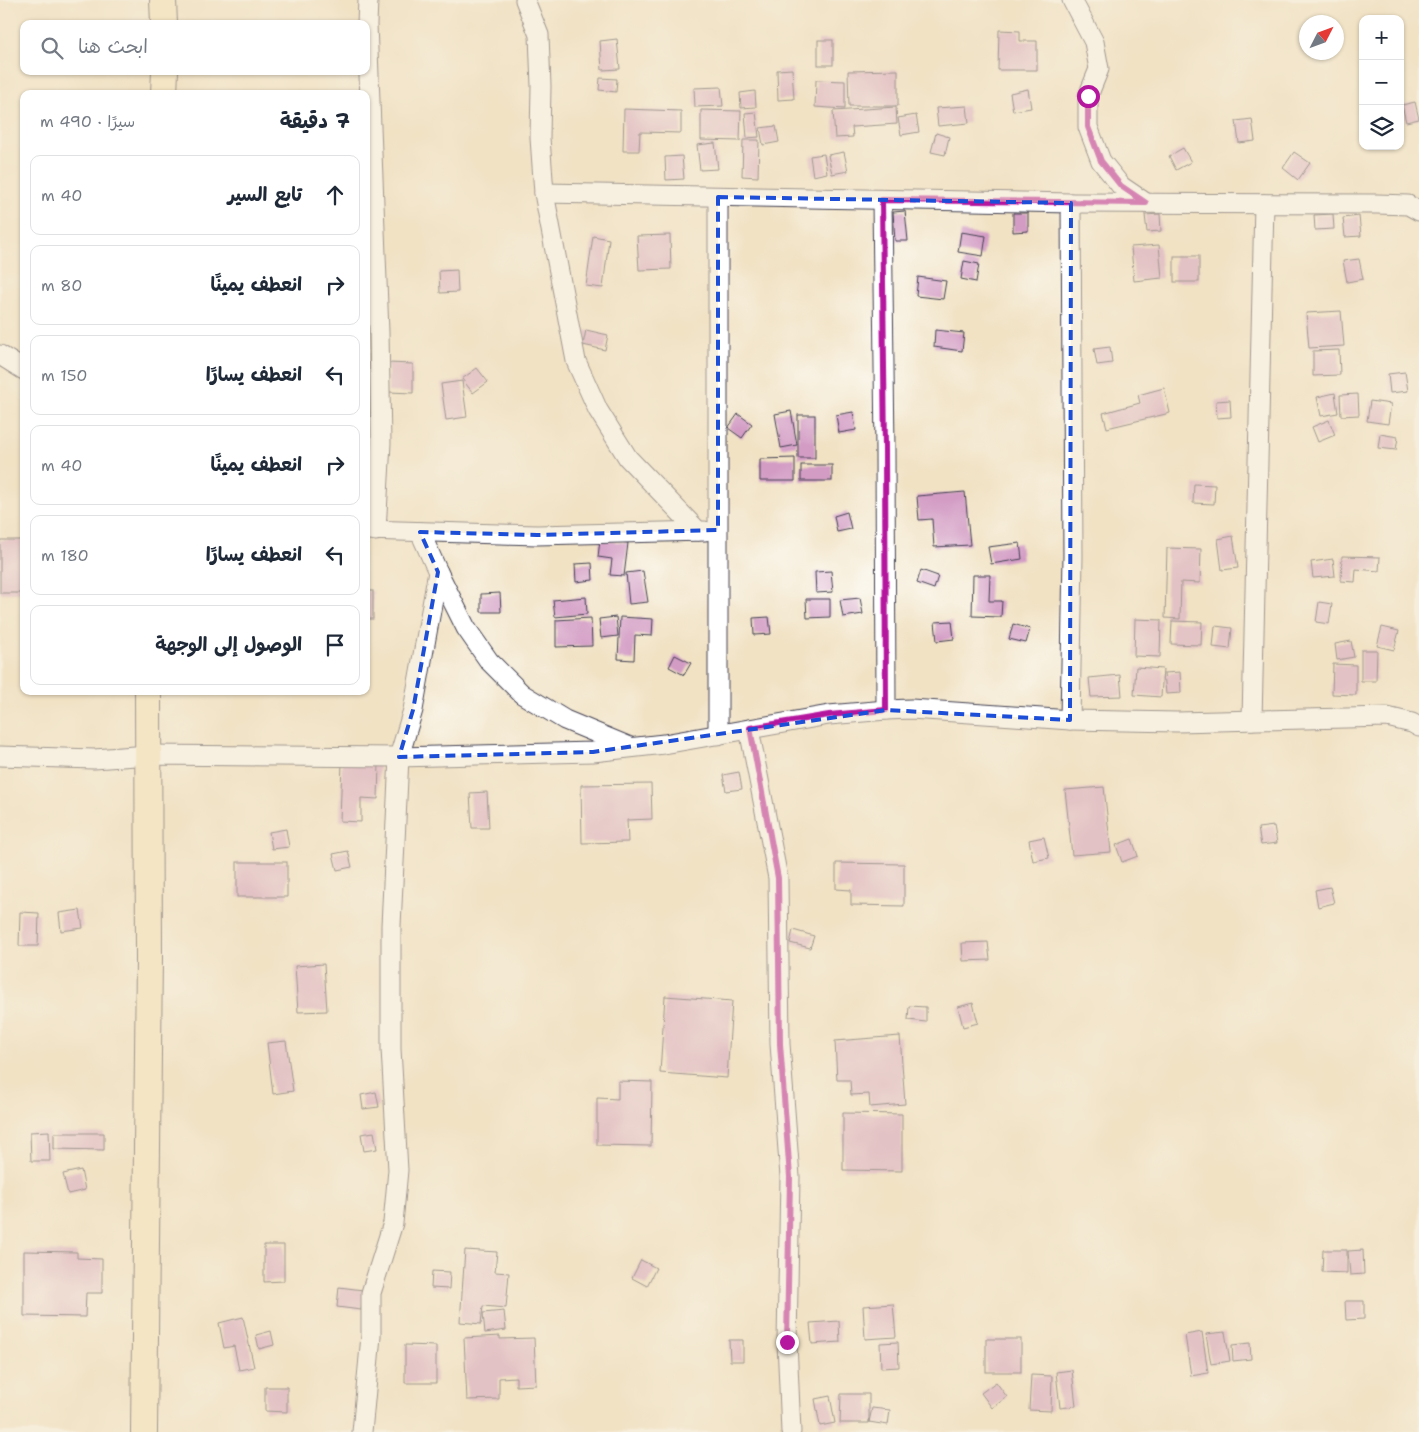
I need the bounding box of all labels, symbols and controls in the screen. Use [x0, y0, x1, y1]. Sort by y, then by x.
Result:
north arrow [1299, 15, 1344, 60]
map controls [1359, 15, 1404, 150]
button: + [1359, 15, 1404, 60]
search box [20, 20, 370, 75]
icon: search [38, 34, 66, 62]
text: ابحث هنا [78, 34, 148, 59]
button: − [1359, 60, 1404, 105]
route start [1077, 85, 1100, 108]
button: layers [1359, 105, 1404, 150]
text: 7 دقيقة [280, 107, 350, 135]
text: سيرًا · 490 m [40, 111, 135, 132]
icon: ahead [321, 181, 349, 209]
text: تابع السير [228, 182, 302, 207]
text: 40 m [41, 185, 83, 206]
icon: right [321, 271, 349, 299]
text: انعطف يمينًا [211, 272, 302, 297]
text: 80 m [41, 275, 82, 296]
icon: left [321, 361, 349, 389]
text: انعطف يسارًا [206, 362, 302, 387]
text: 150 m [41, 365, 88, 386]
icon: right [321, 451, 349, 479]
text: انعطف يمينًا [211, 452, 302, 477]
text: 40 m [41, 455, 83, 476]
icon: left [321, 541, 349, 569]
text: انعطف يسارًا [206, 542, 302, 567]
text: 180 m [41, 545, 89, 566]
icon: arrive [321, 631, 349, 659]
text: الوصول إلى الوجهة [155, 632, 302, 657]
route end [776, 1331, 799, 1354]

